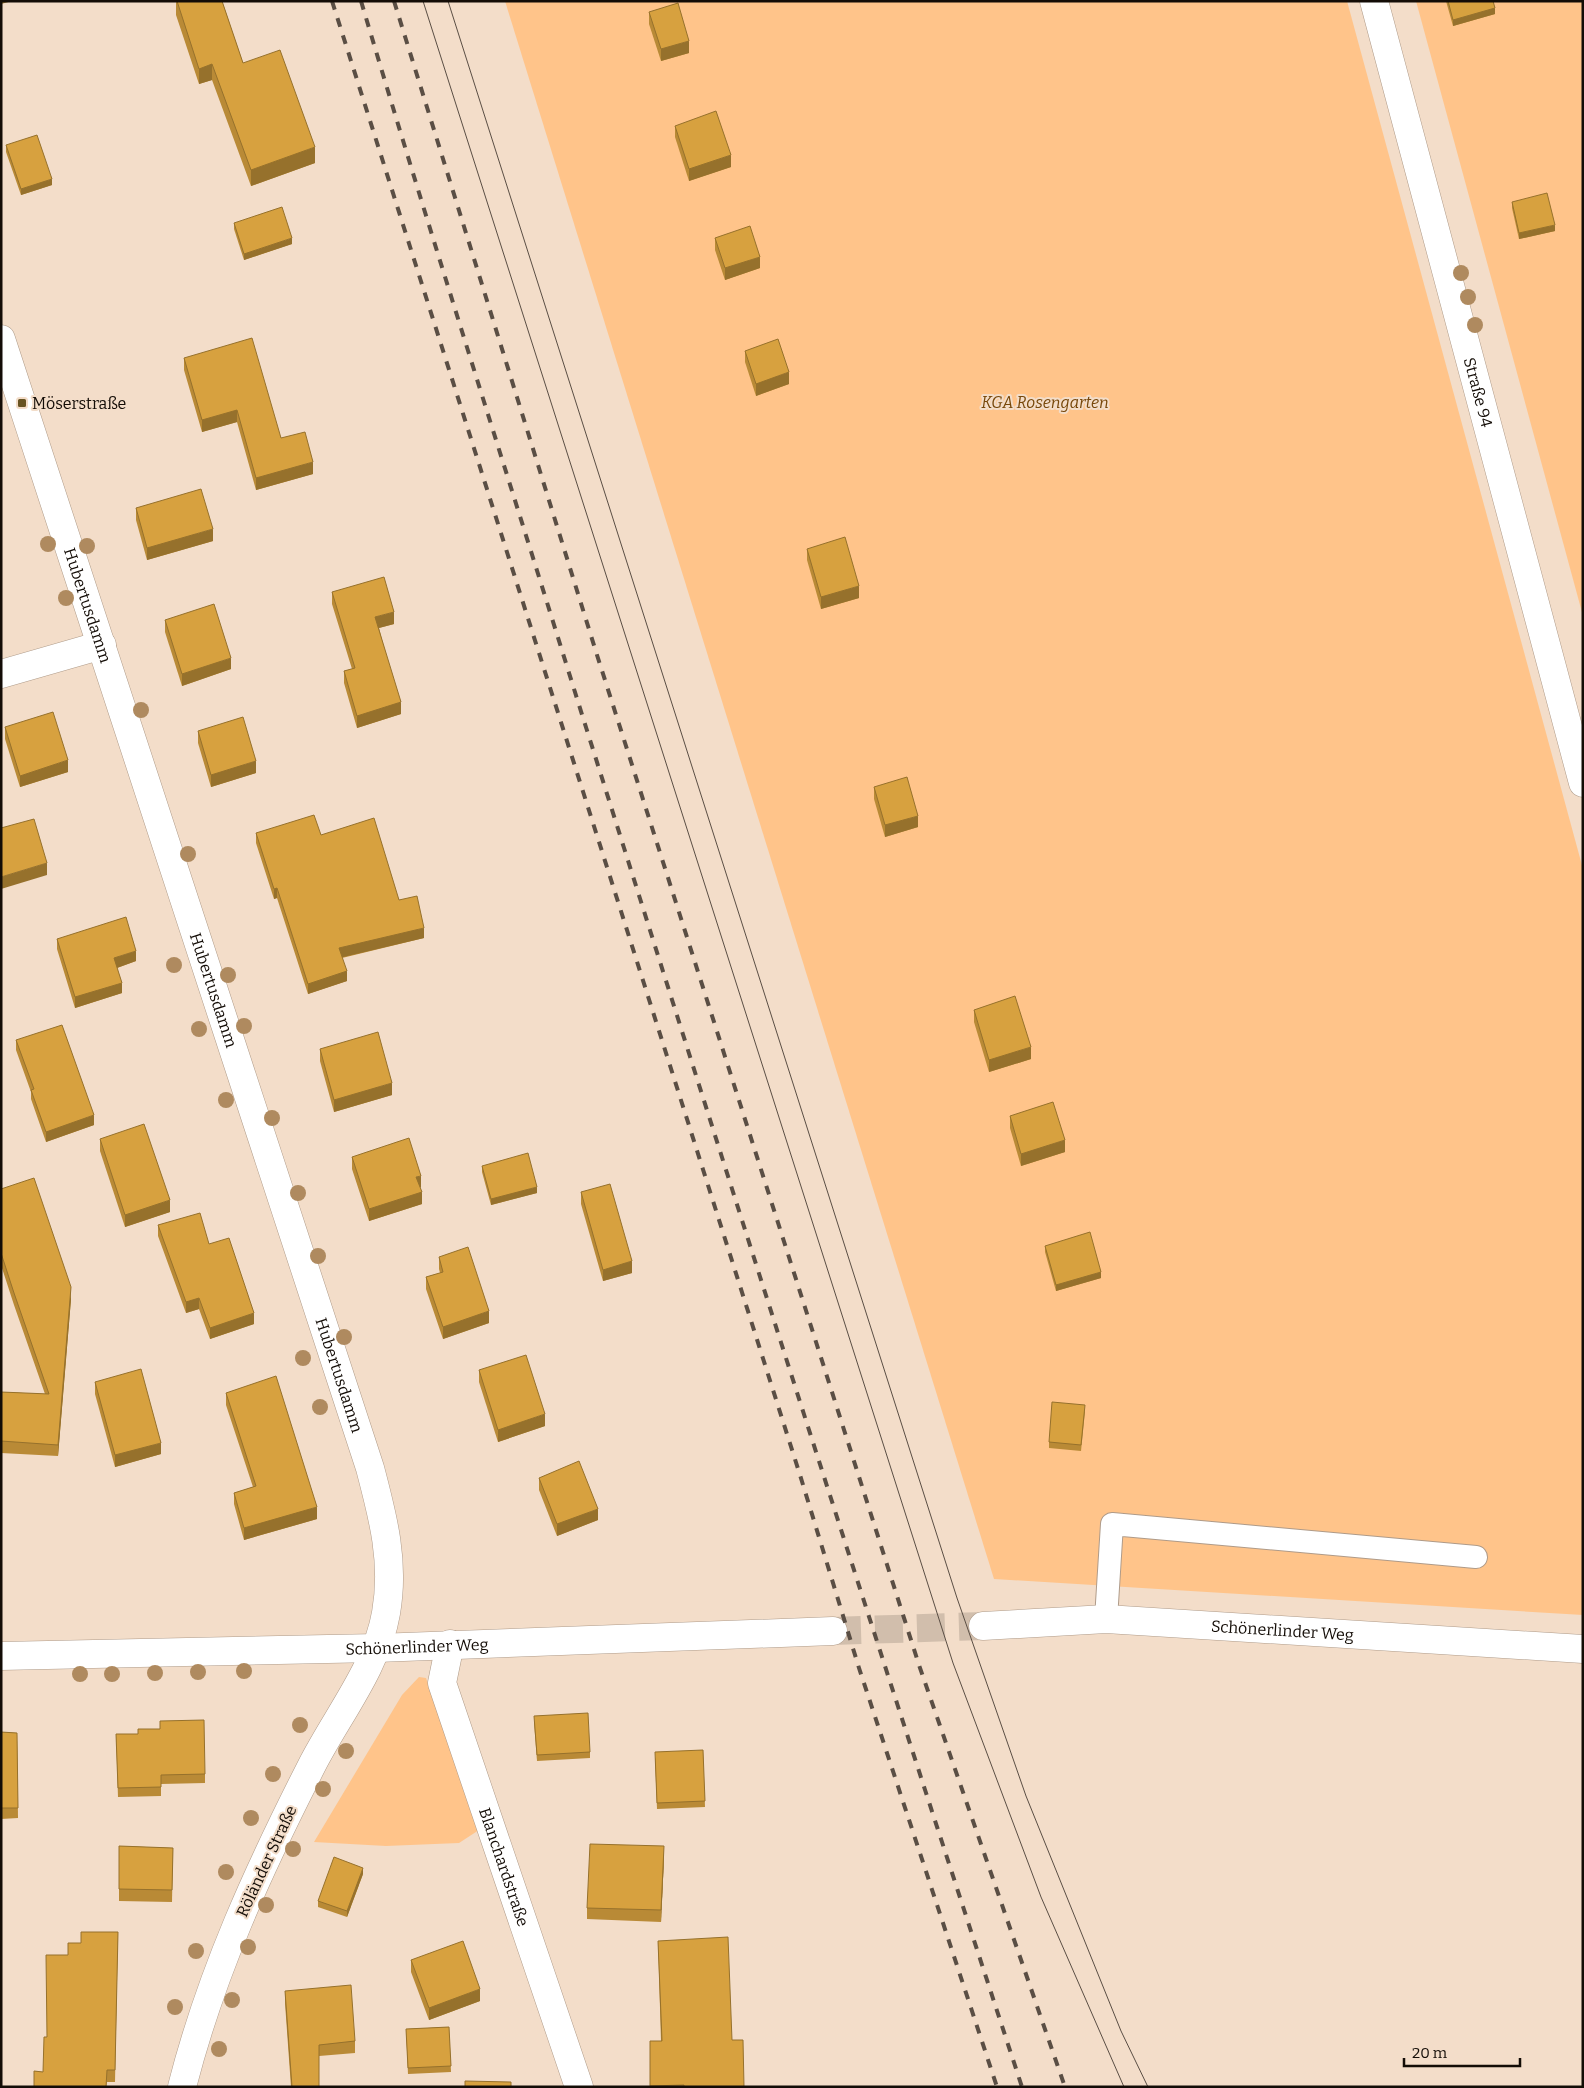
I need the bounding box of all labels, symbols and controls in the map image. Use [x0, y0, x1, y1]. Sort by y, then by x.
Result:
street label: Straße 94 [1460, 355, 1497, 430]
park label: KGA Rosengarten [981, 393, 1109, 412]
place label: Möserstraße [32, 394, 126, 413]
marker: Möserstraße [16, 397, 28, 409]
street label: Hubertusdamm [60, 545, 115, 665]
street label: Hubertusdamm [186, 930, 241, 1050]
street label: Hubertusdamm [312, 1315, 367, 1435]
street label: Schönerlinder Weg [1210, 1617, 1355, 1645]
street label: Schönerlinder Weg [345, 1635, 489, 1659]
street label: Röländer Straße [232, 1802, 301, 1920]
street label: Blanchardstraße [475, 1805, 533, 1929]
scale bar [1404, 2036, 1520, 2068]
text: 20 m [1412, 2044, 1448, 2062]

